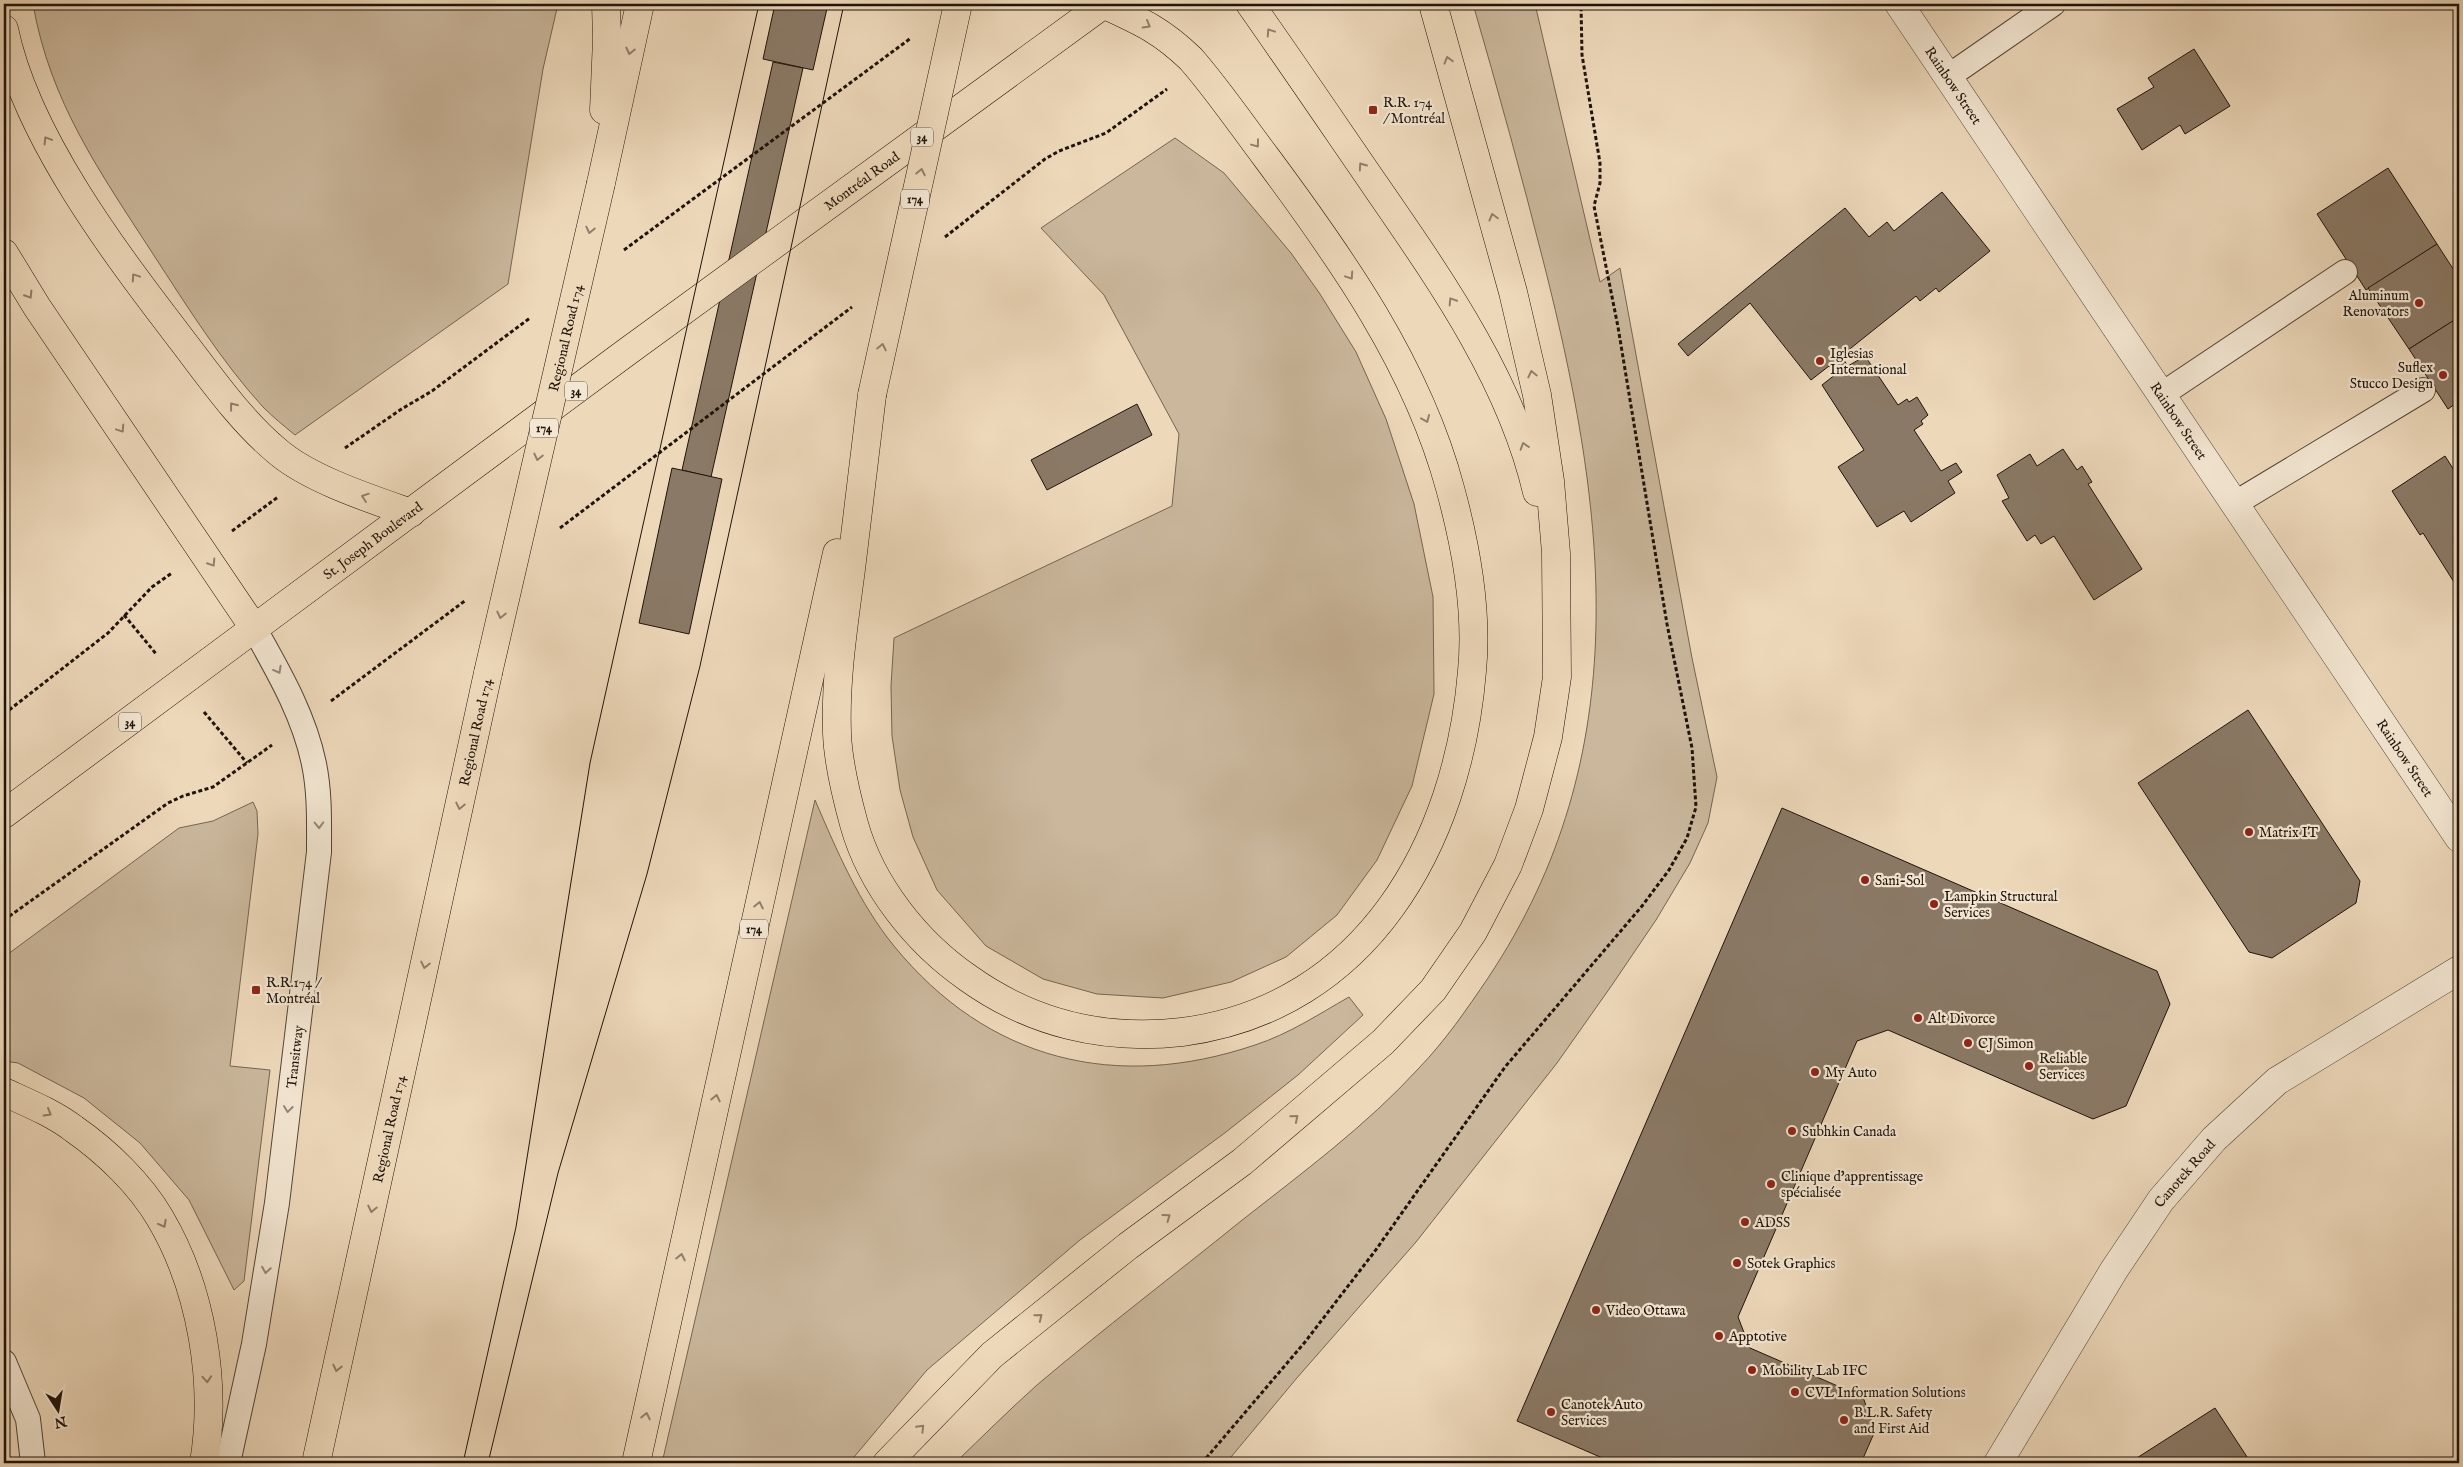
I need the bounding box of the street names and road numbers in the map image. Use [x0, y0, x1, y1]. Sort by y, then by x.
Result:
street label: Rainbow Street [1920, 44, 1985, 128]
road number: 34 [911, 128, 933, 146]
street label: Montréal Road [821, 148, 904, 215]
road number: 174 [901, 190, 929, 208]
street label: Regional Road 174 [545, 282, 587, 393]
street label: Rainbow Street [2146, 379, 2211, 464]
road number: 34 [565, 382, 587, 401]
road number: 174 [530, 418, 558, 438]
street label: St. Joseph Boulevard [320, 498, 427, 584]
street label: Regional Road 174 [456, 677, 497, 788]
road number: 34 [119, 712, 141, 732]
street label: Rainbow Street [2372, 716, 2437, 801]
road number: 174 [740, 920, 768, 939]
street label: Transitway [283, 1024, 308, 1089]
street label: Regional Road 174 [369, 1073, 410, 1184]
street label: Canotek Road [2151, 1136, 2220, 1211]

